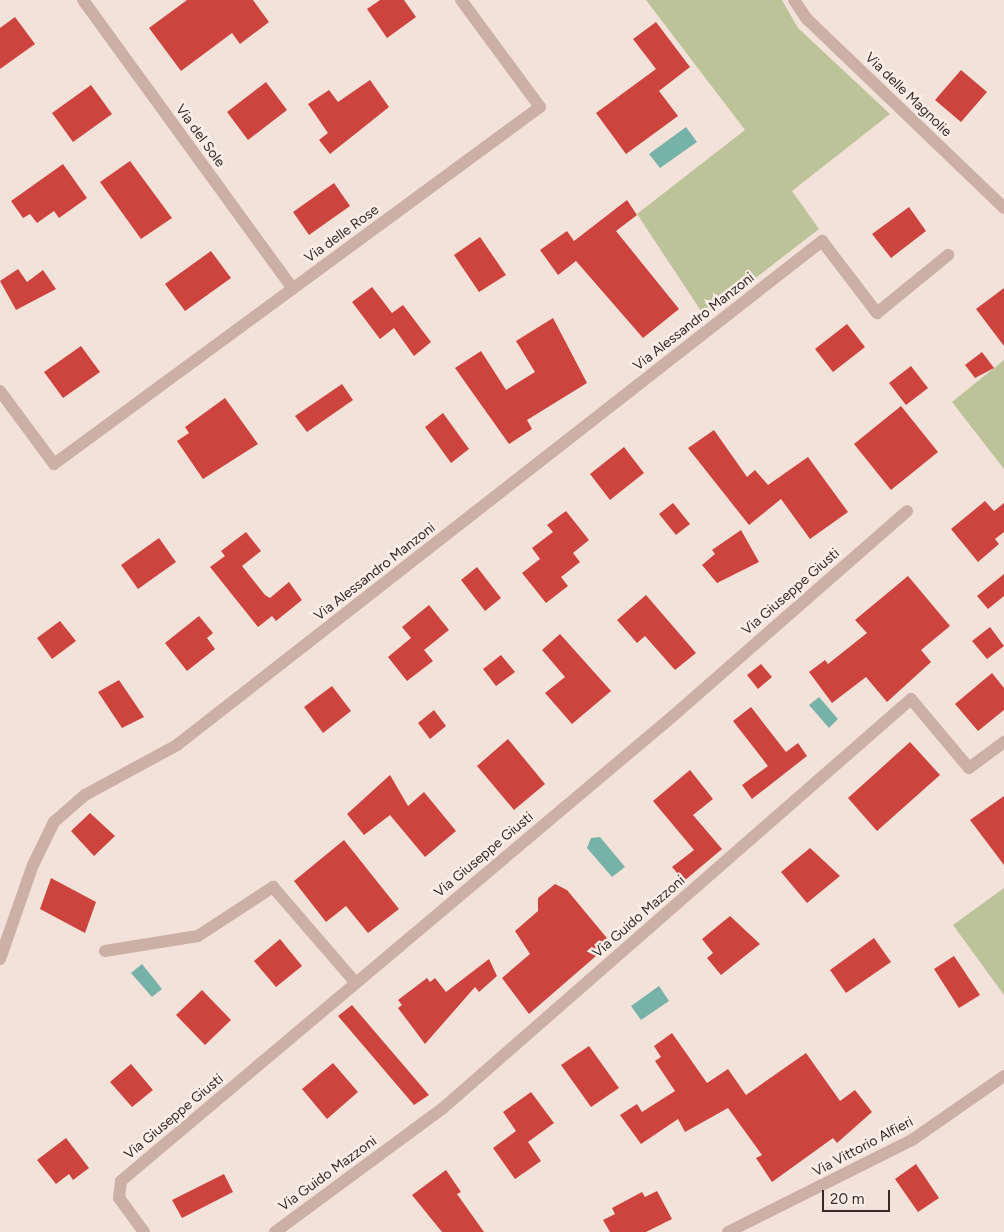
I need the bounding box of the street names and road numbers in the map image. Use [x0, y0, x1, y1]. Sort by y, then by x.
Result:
street label: Via delle Magnolie [861, 49, 955, 141]
street label: Via del Sole [172, 101, 228, 171]
street label: Via delle Rose [302, 201, 382, 267]
street label: Via Alessandro Manzoni [630, 269, 758, 375]
street label: Via Alessandro Manzoni [311, 519, 439, 625]
street label: Via Giuseppe Giusti [739, 545, 843, 639]
street label: Via Giuseppe Giusti [431, 809, 537, 901]
street label: Via Guido Mazzoni [589, 872, 689, 962]
street label: Via Giuseppe Giusti [121, 1071, 227, 1163]
street label: Via Vittorio Alfieri [810, 1113, 916, 1181]
street label: Via Guido Mazzoni [276, 1133, 380, 1215]

